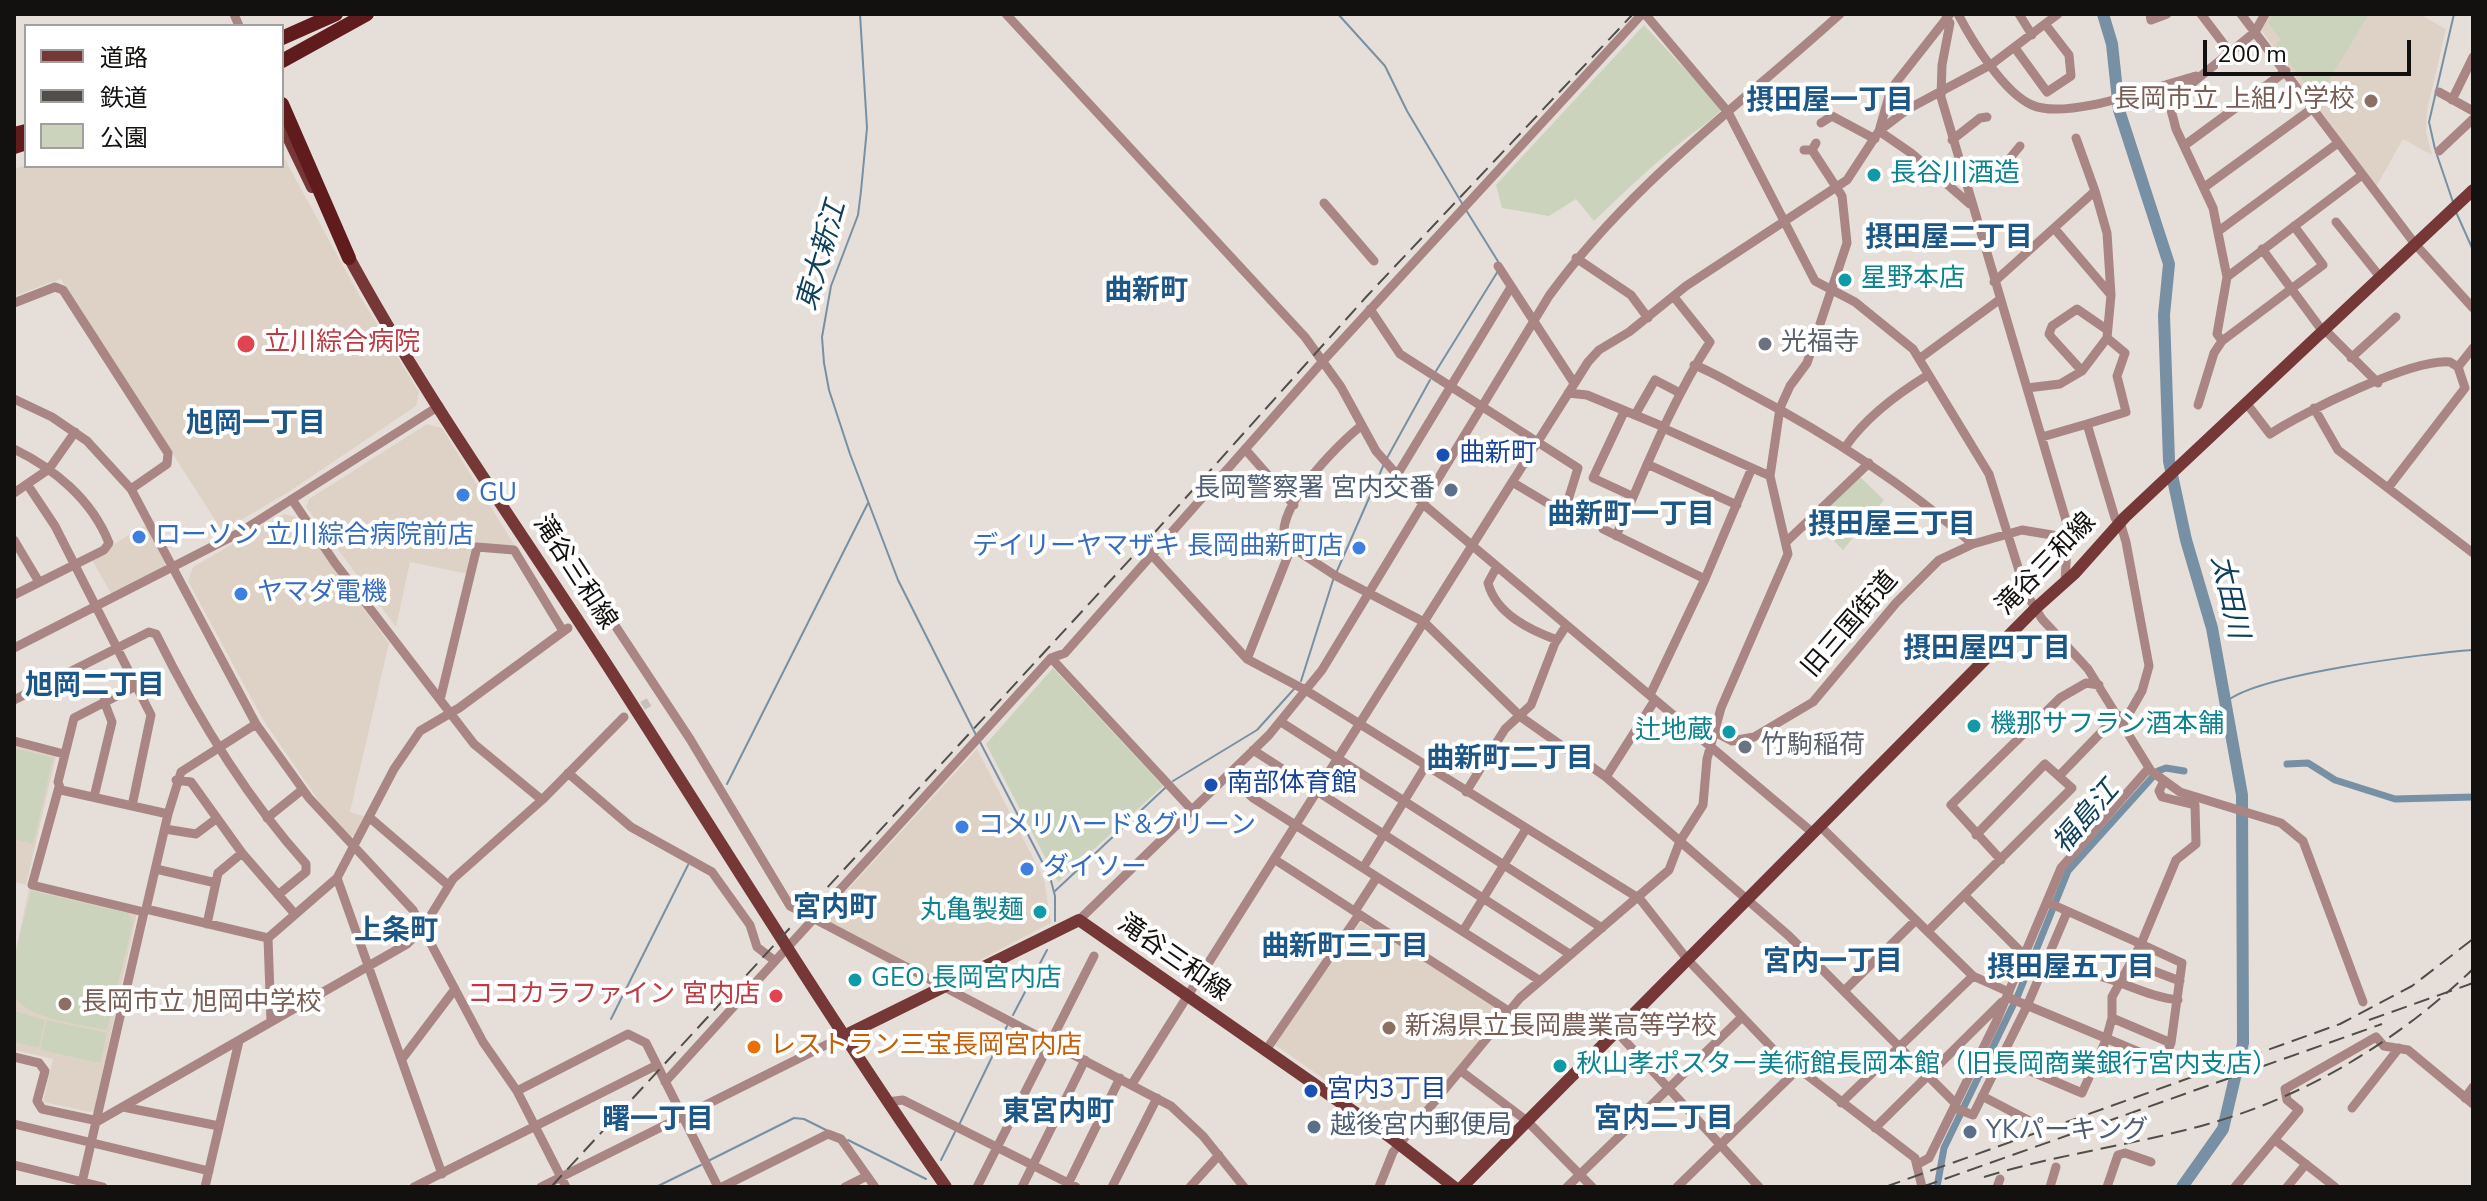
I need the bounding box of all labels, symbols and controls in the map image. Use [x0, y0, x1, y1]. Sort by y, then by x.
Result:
legend [24, 24, 284, 168]
scale bar [2207, 24, 2415, 74]
text: 200 m [2217, 38, 2287, 70]
text: 道路 [100, 42, 148, 74]
text: 鉄道 [100, 82, 148, 114]
district label: 摂田屋一丁目 [1746, 85, 1914, 119]
place label: 長岡市立 上組小学校 [2114, 85, 2355, 117]
marker: 長岡市立 上組小学校 [2362, 92, 2380, 110]
text: 公園 [100, 122, 148, 154]
place label: 長谷川酒造 [1890, 159, 2020, 191]
marker: 長谷川酒造 [1865, 166, 1883, 184]
water label: 東大新江 [791, 198, 855, 314]
district label: 摂田屋二丁目 [1865, 222, 2033, 256]
place label: 星野本店 [1861, 264, 1965, 296]
marker: 星野本店 [1836, 271, 1854, 289]
district label: 曲新町 [1104, 275, 1188, 309]
place label: 立川綜合病院 [264, 328, 420, 360]
place label: 光福寺 [1781, 328, 1859, 360]
marker: 立川綜合病院 [235, 333, 257, 355]
marker: 光福寺 [1756, 335, 1774, 353]
district label: 旭岡一丁目 [186, 408, 326, 442]
place label: 曲新町 [1459, 439, 1537, 471]
marker: 曲新町 [1434, 446, 1452, 464]
place label: 長岡警察署 宮内交番 [1194, 474, 1435, 506]
place label: GU [479, 479, 517, 511]
marker: 長岡警察署 宮内交番 [1442, 481, 1460, 499]
marker: GU [454, 486, 472, 504]
district label: 曲新町一丁目 [1547, 499, 1715, 533]
street label: 滝谷三和線 [1991, 507, 2103, 623]
district label: 摂田屋三丁目 [1808, 509, 1976, 543]
street label: 滝谷三和線 [526, 510, 622, 636]
place label: ローソン 立川綜合病院前店 [155, 521, 474, 553]
marker: ローソン 立川綜合病院前店 [130, 528, 148, 546]
place label: デイリーヤマザキ 長岡曲新町店 [972, 532, 1343, 564]
marker: デイリーヤマザキ 長岡曲新町店 [1350, 539, 1368, 557]
water label: 太田川 [2202, 552, 2254, 642]
street label: 旧三国街道 [1797, 566, 1905, 684]
place label: ヤマダ電機 [257, 578, 387, 610]
marker: ヤマダ電機 [232, 585, 250, 603]
district label: 摂田屋四丁目 [1903, 633, 2071, 667]
district label: 旭岡二丁目 [25, 670, 165, 704]
place label: 機那サフラン酒本舗 [1990, 710, 2224, 742]
place label: 辻地蔵 [1635, 716, 1713, 748]
marker: 機那サフラン酒本舗 [1965, 717, 1983, 735]
marker: 辻地蔵 [1720, 723, 1738, 741]
place label: 竹駒稲荷 [1761, 731, 1865, 763]
marker: 竹駒稲荷 [1736, 738, 1754, 756]
district label: 曲新町二丁目 [1426, 743, 1594, 777]
place label: 南部体育館 [1227, 769, 1357, 801]
water label: 福島江 [2047, 775, 2127, 861]
marker: 南部体育館 [1202, 776, 1220, 794]
place label: コメリハード&グリーン [978, 811, 1256, 843]
marker: コメリハード&グリーン [953, 818, 971, 836]
place label: ダイソー [1043, 853, 1147, 885]
marker: ダイソー [1018, 860, 1036, 878]
district label: 宮内町 [793, 892, 877, 926]
place label: 丸亀製麺 [920, 896, 1024, 928]
marker: 丸亀製麺 [1031, 903, 1049, 921]
street label: 滝谷三和線 [1111, 909, 1235, 1009]
district label: 上条町 [354, 915, 438, 949]
district label: 曲新町三丁目 [1261, 931, 1429, 965]
district label: 宮内一丁目 [1763, 946, 1903, 980]
district label: 摂田屋五丁目 [1987, 952, 2155, 986]
place label: GEO 長岡宮内店 [871, 964, 1062, 996]
marker: GEO 長岡宮内店 [846, 971, 864, 989]
place label: ココカラファイン 宮内店 [467, 980, 760, 1012]
marker: ココカラファイン 宮内店 [767, 987, 785, 1005]
place label: 長岡市立 旭岡中学校 [81, 988, 322, 1020]
marker: 長岡市立 旭岡中学校 [56, 995, 74, 1013]
place label: 新潟県立長岡農業高等学校 [1405, 1012, 1717, 1044]
marker: 新潟県立長岡農業高等学校 [1380, 1019, 1398, 1037]
place label: レストラン三宝長岡宮内店 [770, 1031, 1082, 1063]
marker: レストラン三宝長岡宮内店 [745, 1038, 763, 1056]
place label: 秋山孝ポスター美術館長岡本館（旧長岡商業銀行宮内支店） [1576, 1050, 2278, 1082]
marker: 秋山孝ポスター美術館長岡本館（旧長岡商業銀行宮内支店） [1551, 1057, 1569, 1075]
place label: 宮内3丁目 [1327, 1075, 1447, 1107]
marker: 宮内3丁目 [1302, 1082, 1320, 1100]
district label: 東宮内町 [1002, 1096, 1114, 1130]
district label: 宮内二丁目 [1594, 1103, 1734, 1137]
district label: 曙一丁目 [602, 1104, 714, 1138]
place label: 越後宮内郵便局 [1330, 1111, 1512, 1143]
place label: YKパーキング [1986, 1116, 2148, 1148]
marker: 越後宮内郵便局 [1305, 1118, 1323, 1136]
marker: YKパーキング [1961, 1123, 1979, 1141]

